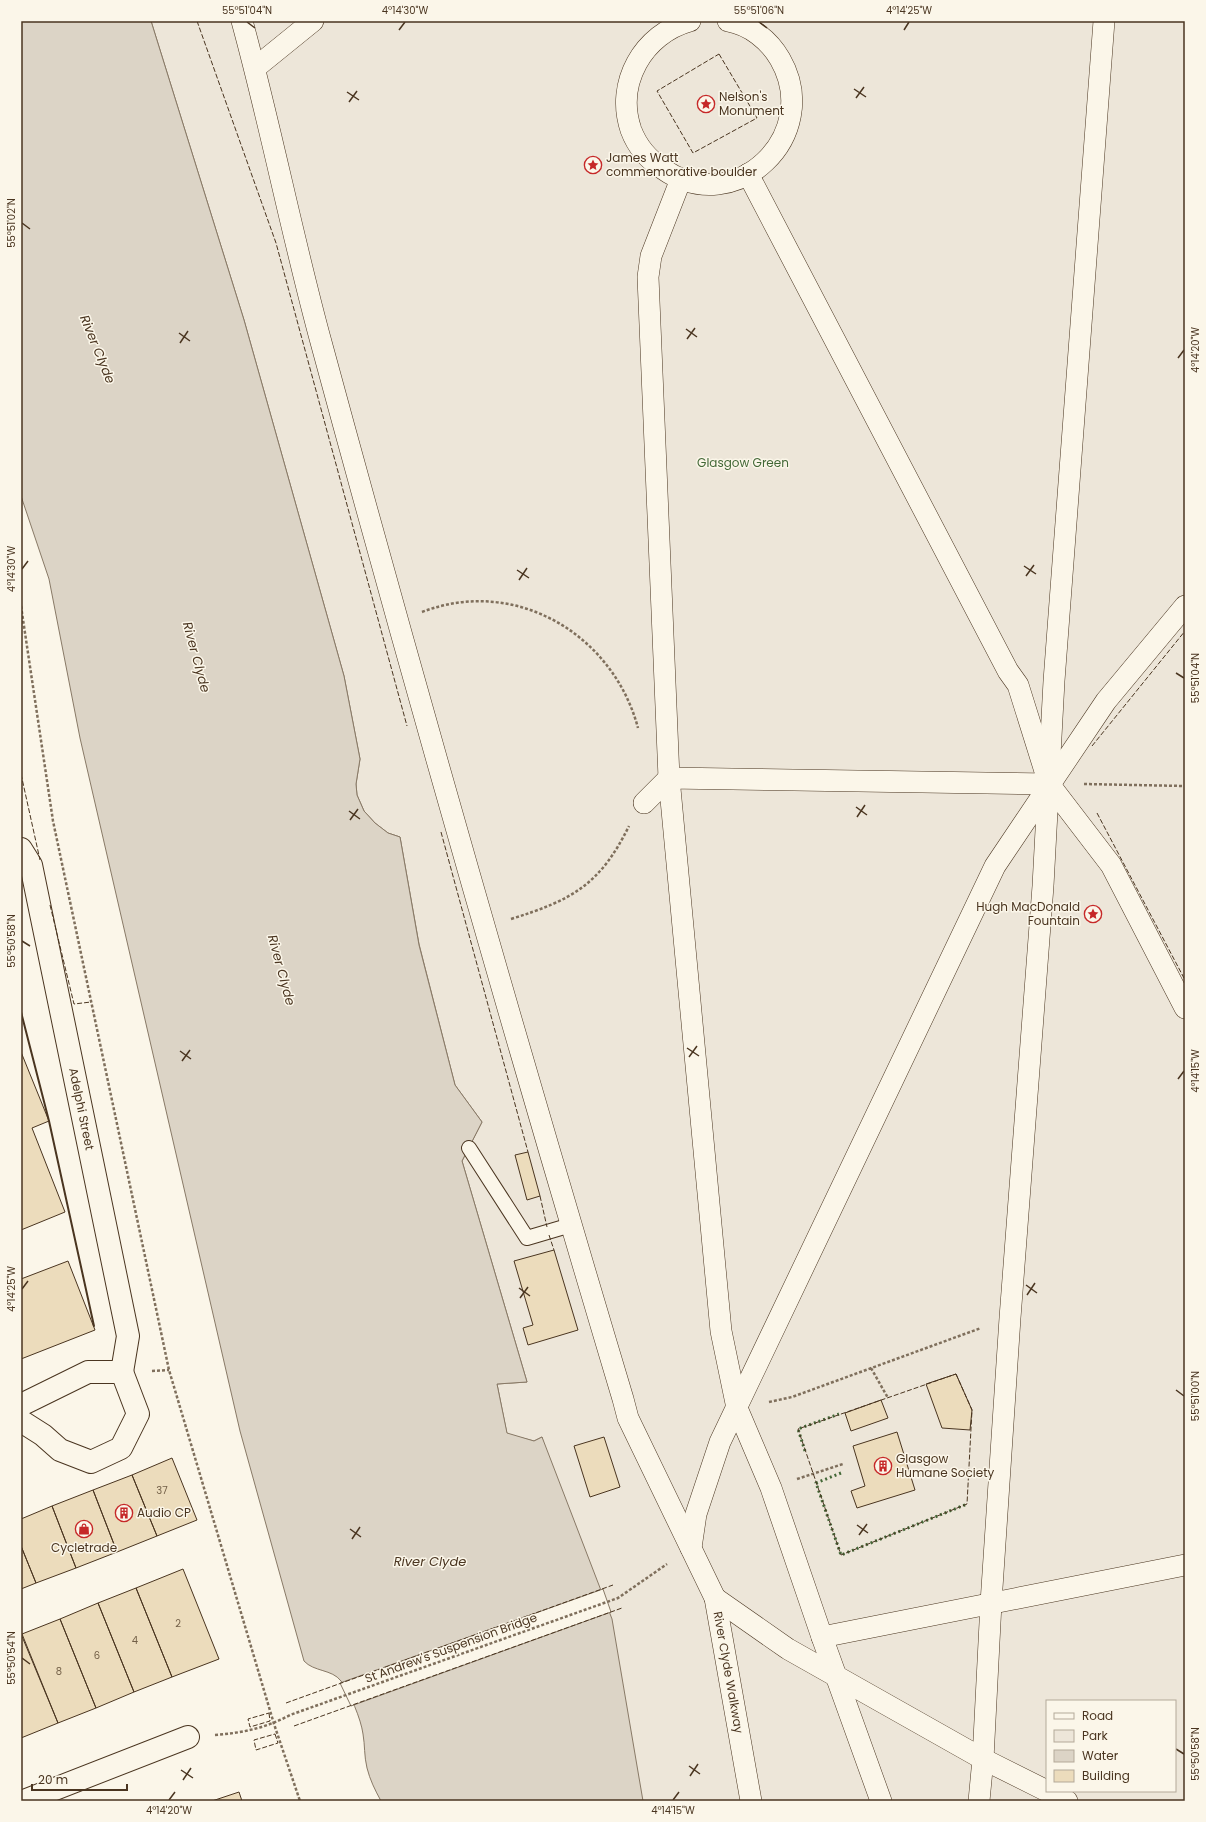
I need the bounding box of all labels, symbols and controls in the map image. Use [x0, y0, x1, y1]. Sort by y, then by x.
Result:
text: 55°51'04"N [222, 3, 272, 18]
text: 4°14'30"W [382, 3, 428, 18]
text: 55°51'06"N [734, 3, 784, 18]
text: 4°14'25"W [886, 3, 932, 18]
place label: Nelson's Monument [719, 88, 784, 119]
place icon: Nelson's Monument [696, 94, 716, 114]
place label: James Watt commemorative boulder [606, 149, 757, 180]
place icon: James Watt commemorative boulder [583, 155, 603, 175]
text: 55°51'02"N [4, 198, 19, 248]
water label: River Clyde [75, 312, 120, 386]
text: 4°14'20"W [1188, 327, 1203, 373]
park label: Glasgow Green [697, 454, 789, 471]
text: 4°14'30"W [4, 546, 19, 592]
water label: River Clyde [178, 620, 215, 695]
text: 55°51'04"N [1188, 653, 1203, 703]
place label: Hugh MacDonald Fountain [976, 898, 1080, 929]
place icon: Hugh MacDonald Fountain [1083, 904, 1103, 924]
text: 55°50'58"N [4, 914, 19, 968]
water label: River Clyde [263, 933, 300, 1008]
text: 4°14'15"W [1188, 1049, 1203, 1093]
street label: Adelphi Street [65, 1066, 99, 1152]
text: 4°14'25"W [4, 1266, 19, 1312]
text: 55°51'00"N [1188, 1371, 1203, 1421]
place label: Glasgow Humane Society [896, 1450, 995, 1481]
building icon: Glasgow Humane Society [873, 1456, 893, 1476]
house number: 37 [156, 1483, 168, 1498]
building icon: Audio CP [114, 1503, 134, 1523]
place label: Audio CP [137, 1504, 191, 1521]
shop icon: Cycletrade [74, 1519, 94, 1539]
place label: Cycletrade [51, 1539, 117, 1556]
water label: River Clyde [394, 1552, 466, 1571]
street label: St Andrew's Suspension Bridge [362, 1608, 539, 1687]
street label: River Clyde Walkway [710, 1610, 748, 1735]
house number: 2 [175, 1616, 181, 1631]
text: 55°50'54"N [4, 1631, 19, 1685]
house number: 4 [132, 1633, 138, 1648]
house number: 6 [94, 1648, 100, 1663]
house number: 8 [56, 1664, 62, 1679]
legend [1046, 1700, 1176, 1792]
text: Road [1082, 1707, 1113, 1724]
text: Park [1082, 1727, 1109, 1744]
text: 55°50'58"N [1188, 1727, 1203, 1781]
text: Water [1082, 1747, 1119, 1764]
scale bar [32, 1766, 127, 1792]
text: Building [1082, 1767, 1130, 1784]
text: 20 m [38, 1771, 68, 1788]
text: 4°14'20"W [146, 1803, 192, 1818]
text: 4°14'15"W [651, 1803, 695, 1818]

